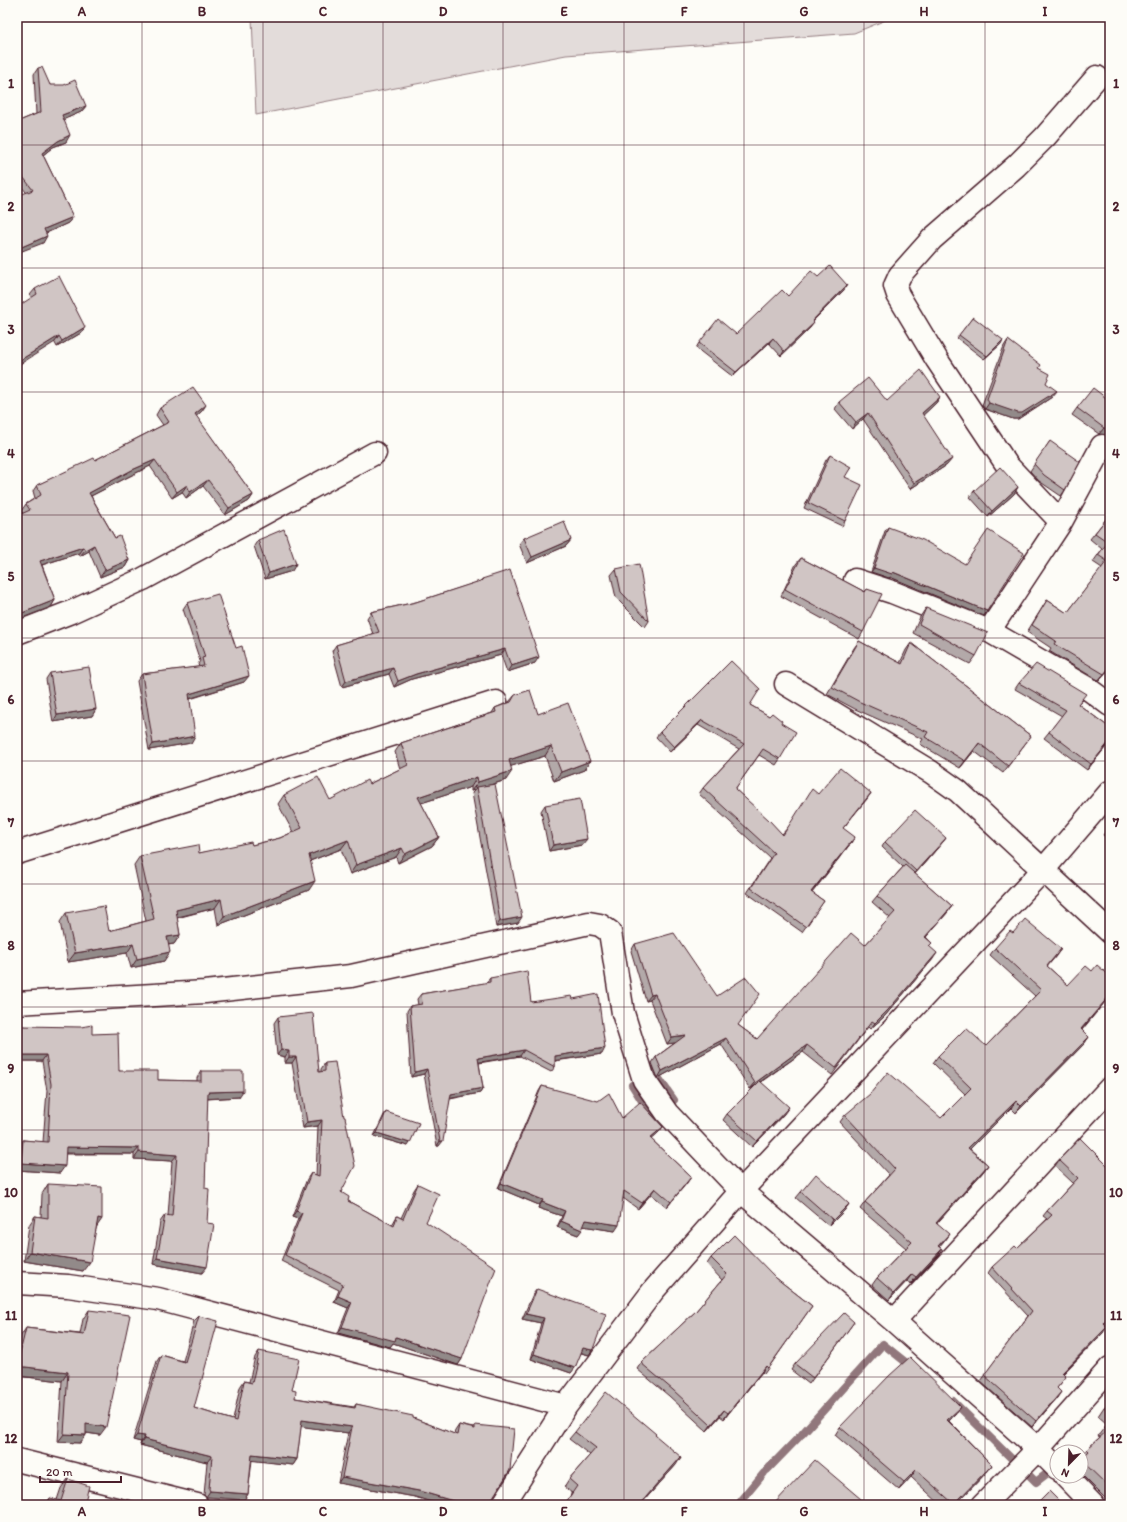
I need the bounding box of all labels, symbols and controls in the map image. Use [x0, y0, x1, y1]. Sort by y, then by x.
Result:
text: A [77, 4, 87, 19]
text: B [198, 4, 207, 19]
text: C [319, 4, 328, 19]
text: D [439, 4, 448, 19]
text: E [560, 4, 568, 19]
text: F [681, 4, 688, 19]
text: G [800, 4, 809, 19]
text: H [920, 4, 929, 19]
text: I [1043, 4, 1048, 19]
text: 1 [8, 76, 14, 91]
text: 1 [1113, 76, 1119, 91]
text: 2 [8, 199, 15, 214]
text: 2 [1113, 199, 1120, 214]
text: 3 [7, 322, 15, 337]
text: 3 [1112, 322, 1120, 337]
text: 4 [7, 446, 15, 461]
text: 4 [1112, 446, 1120, 461]
text: 5 [8, 569, 15, 584]
text: 5 [1113, 569, 1120, 584]
text: 6 [8, 692, 15, 707]
text: 6 [1113, 692, 1120, 707]
text: 7 [7, 815, 15, 830]
text: 7 [1112, 815, 1120, 830]
text: 8 [7, 938, 15, 953]
text: 8 [1112, 938, 1120, 953]
text: 9 [8, 1061, 15, 1076]
text: 9 [1113, 1061, 1120, 1076]
text: 10 [4, 1185, 18, 1200]
text: 10 [1109, 1185, 1123, 1200]
text: 11 [5, 1308, 17, 1323]
text: 11 [1110, 1308, 1122, 1323]
text: 12 [5, 1431, 18, 1446]
text: 12 [1110, 1431, 1123, 1446]
north arrow [1049, 1444, 1089, 1484]
scale bar [40, 1458, 121, 1484]
text: 20 m [46, 1465, 73, 1479]
text: N [1059, 1465, 1071, 1480]
text: A [77, 1504, 87, 1519]
text: B [198, 1504, 207, 1519]
text: C [319, 1504, 328, 1519]
text: D [439, 1504, 448, 1519]
text: E [560, 1504, 568, 1519]
text: F [681, 1504, 688, 1519]
text: G [800, 1504, 809, 1519]
text: H [920, 1504, 929, 1519]
text: I [1043, 1504, 1048, 1519]

